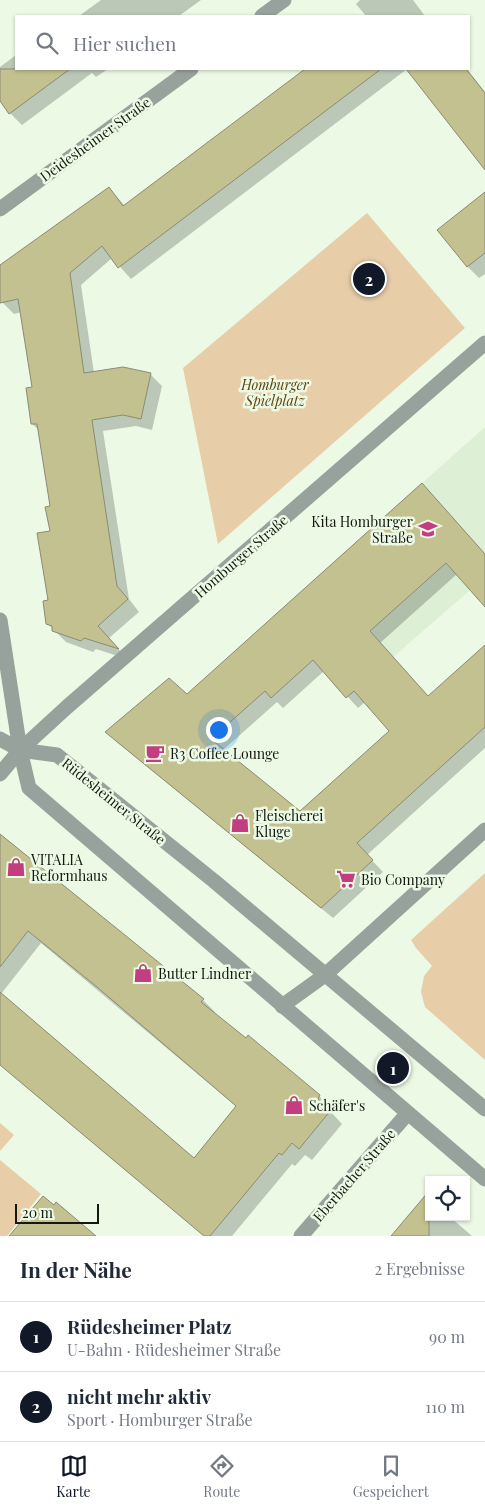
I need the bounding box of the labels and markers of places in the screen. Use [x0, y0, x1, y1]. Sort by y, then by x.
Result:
pin: 2 [353, 260, 385, 298]
place label: Kita Homburger Straße [311, 512, 414, 547]
school or university icon: Kita Homburger Straße [417, 518, 439, 540]
cafe icon: R3 Coffee Lounge [144, 742, 166, 764]
place label: R3 Coffee Lounge [170, 744, 279, 763]
place label: Fleischerei Kluge [255, 806, 323, 841]
shop icon: Fleischerei Kluge [229, 812, 251, 834]
place label: VITALIA Reformhaus [30, 850, 108, 885]
shop icon: VITALIA Reformhaus [5, 856, 27, 878]
supermarket icon: Bio Company [335, 868, 357, 890]
place label: Bio Company [361, 870, 445, 889]
shop icon: Butter Lindner [132, 962, 154, 984]
place label: Butter Lindner [158, 964, 252, 983]
pin: 1 [377, 1049, 409, 1087]
shop icon: Schäfer's [283, 1094, 305, 1116]
place label: Schäfer's [309, 1096, 365, 1115]

